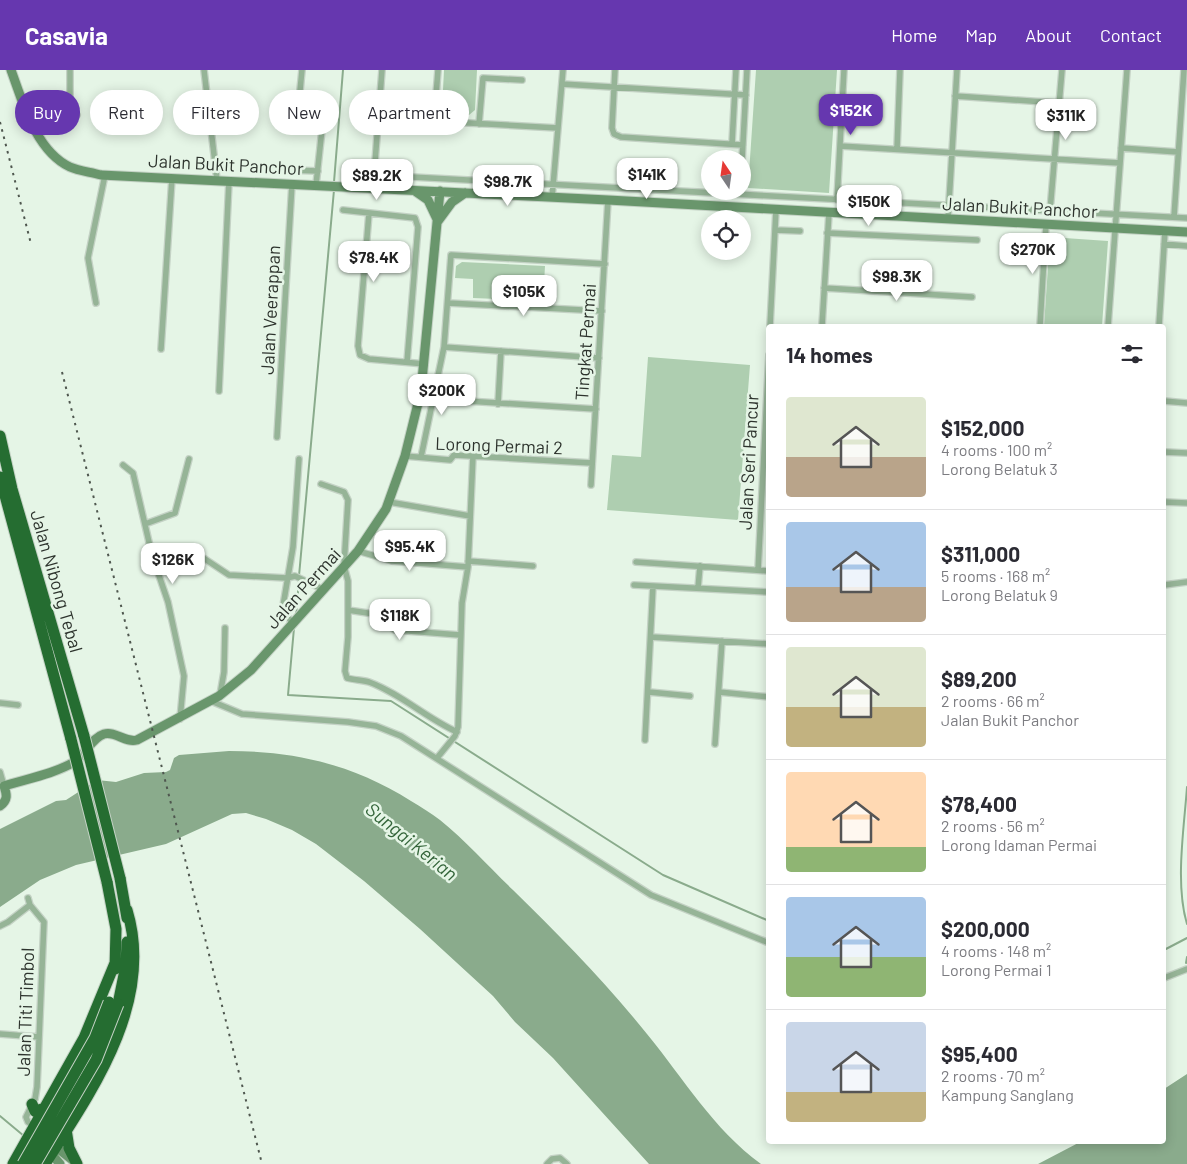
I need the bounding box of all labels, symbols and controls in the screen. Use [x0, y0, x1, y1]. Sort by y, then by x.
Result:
text: Casavia [25, 21, 108, 50]
text: Home [891, 24, 937, 46]
text: Map [965, 24, 997, 46]
text: About [1025, 24, 1072, 46]
text: Contact [1100, 24, 1162, 46]
chip: Buy [15, 90, 80, 135]
chip: Rent [90, 90, 163, 135]
chip: Filters [173, 90, 259, 135]
chip: New [269, 90, 339, 135]
chip: Apartment [349, 90, 469, 135]
pin: $152K [816, 93, 886, 136]
pin: $311K [1031, 98, 1101, 141]
text: $152K [830, 100, 872, 119]
text: $311K [1046, 105, 1086, 124]
street label: Jalan Bukit Panchor [148, 149, 305, 179]
north arrow [701, 150, 751, 200]
map controls [701, 150, 751, 260]
pin: $89.2K [336, 158, 418, 201]
pin: $141K [612, 158, 682, 200]
pin: $98.7K [467, 164, 549, 207]
text: $141K [628, 164, 666, 183]
text: $89.2K [352, 165, 402, 184]
text: $98.7K [484, 171, 532, 190]
pin: $150K [834, 184, 904, 227]
text: $150K [848, 191, 890, 210]
street label: Jalan Bukit Panchor [942, 192, 1099, 222]
button: locate [701, 210, 751, 260]
pin: $270K [998, 232, 1068, 275]
text: $270K [1010, 239, 1056, 258]
pin: $78.4K [333, 240, 415, 283]
street label: Jalan Veerappan [256, 245, 284, 375]
text: $78.4K [349, 247, 399, 266]
pin: $98.3K [856, 260, 938, 302]
text: $98.3K [872, 266, 922, 285]
pin: $105K [489, 274, 559, 317]
text: $105K [503, 281, 545, 300]
street label: Tingkat Permai [570, 283, 600, 401]
icon: filters [1118, 340, 1146, 368]
text: 14 homes [786, 342, 873, 367]
pin: $200K [407, 374, 477, 416]
text: $200K [419, 380, 465, 399]
street label: Jalan Seri Pancur [733, 393, 763, 530]
text: $152,000 [941, 415, 1024, 440]
icon: home [826, 417, 886, 477]
street label: Lorong Permai 2 [435, 432, 563, 458]
text: 4 rooms · 100 m² [941, 440, 1052, 459]
text: Lorong Belatuk 3 [941, 459, 1058, 478]
street label: Jalan Nibong Tebal [26, 507, 88, 655]
pin: $95.4K [369, 530, 451, 572]
text: $95.4K [385, 536, 435, 555]
text: $311,000 [941, 541, 1020, 566]
pin: $126K [138, 542, 208, 585]
icon: home [826, 542, 886, 602]
street label: Jalan Permai [261, 543, 345, 633]
text: $126K [152, 549, 194, 568]
text: 5 rooms · 168 m² [941, 566, 1050, 585]
text: Lorong Belatuk 9 [941, 585, 1058, 604]
pin: $118K [365, 598, 435, 641]
text: $118K [380, 605, 420, 624]
text: $89,200 [941, 666, 1017, 691]
icon: home [826, 667, 886, 727]
text: 2 rooms · 66 m² [941, 691, 1045, 710]
text: Jalan Bukit Panchor [941, 710, 1079, 729]
text: $78,400 [941, 791, 1017, 816]
icon: home [826, 792, 886, 852]
water label: Sungai Kerian [362, 797, 462, 885]
text: 2 rooms · 56 m² [941, 816, 1045, 835]
text: Lorong Idaman Permai [941, 835, 1097, 854]
text: $200,000 [941, 916, 1030, 941]
icon: home [826, 917, 886, 977]
text: 4 rooms · 148 m² [941, 941, 1051, 960]
street label: Jalan Titi Timbol [12, 947, 38, 1077]
text: Lorong Permai 1 [941, 960, 1051, 979]
text: $95,400 [941, 1041, 1018, 1066]
icon: home [826, 1042, 886, 1102]
text: 2 rooms · 70 m² [941, 1066, 1045, 1085]
text: Kampung Sanglang [941, 1085, 1074, 1104]

